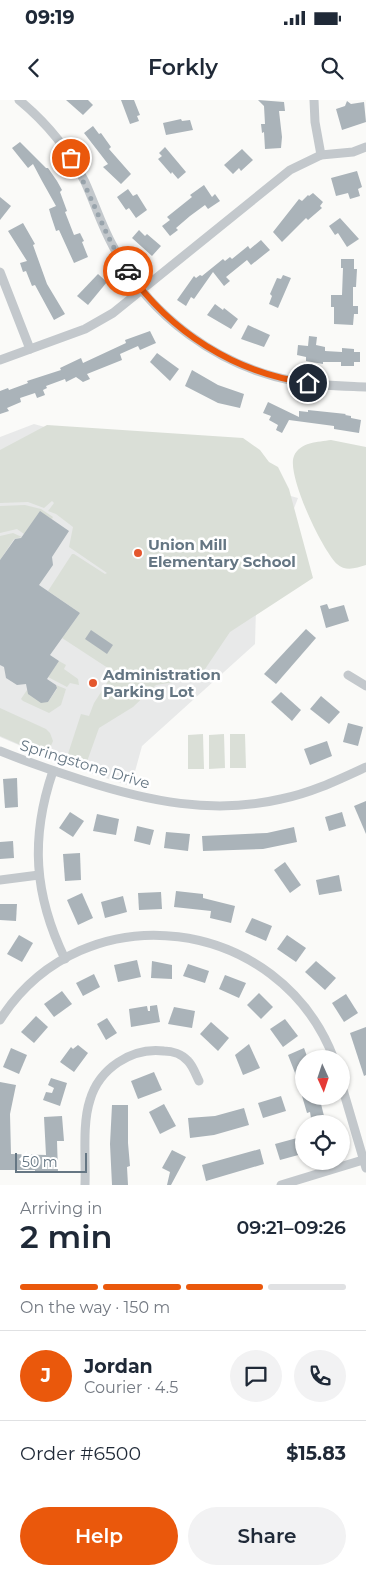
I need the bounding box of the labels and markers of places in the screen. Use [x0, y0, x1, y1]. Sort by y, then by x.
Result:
pin [50, 137, 92, 179]
pin [287, 362, 329, 404]
place label: Union Mill Elementary School [148, 535, 296, 571]
marker: Union Mill Elementary School [132, 547, 144, 559]
place label: Administration Parking Lot [102, 665, 221, 701]
marker: Administration Parking Lot [87, 677, 99, 689]

